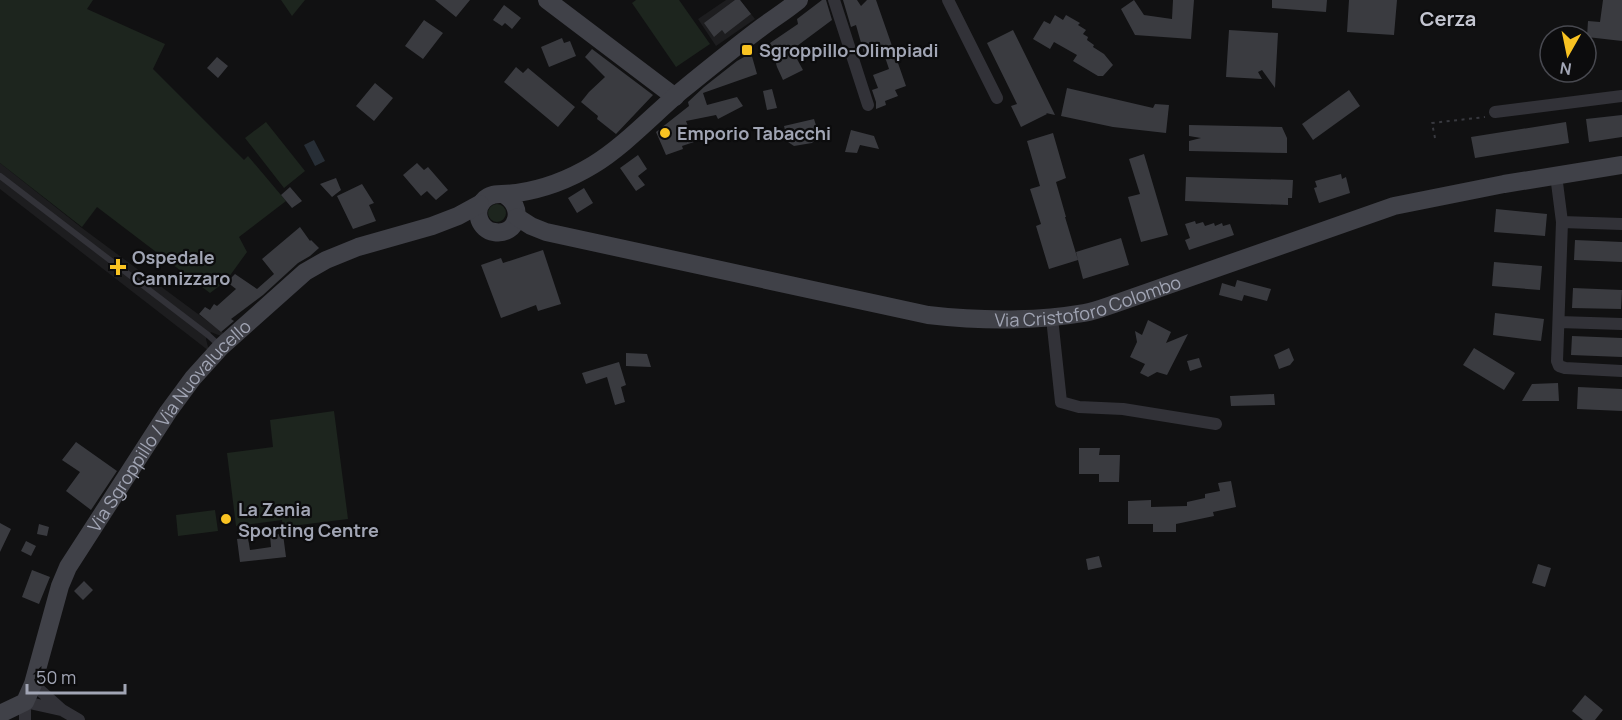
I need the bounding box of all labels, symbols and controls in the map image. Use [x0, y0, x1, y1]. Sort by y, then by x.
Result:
district label: Cerza [1420, 5, 1476, 32]
north arrow [1538, 24, 1598, 84]
place label: Sgroppillo-Olimpiadi [759, 38, 939, 62]
marker: Sgroppillo-Olimpiadi [740, 43, 754, 57]
text: N [1558, 57, 1573, 81]
place label: Emporio Tabacchi [677, 121, 831, 145]
marker: Emporio Tabacchi [658, 126, 672, 140]
place label: Ospedale Cannizzaro [132, 245, 230, 290]
marker: Ospedale Cannizzaro [109, 258, 127, 276]
street label: Via Cristoforo Colombo [994, 270, 1184, 332]
street label: Via Sgroppillo / Via Nuovalucello [82, 314, 256, 536]
place label: La Zenia Sporting Centre [238, 497, 379, 542]
marker: La Zenia Sporting Centre [219, 512, 233, 526]
scale bar [27, 657, 124, 695]
text: 50 m [36, 665, 76, 689]

